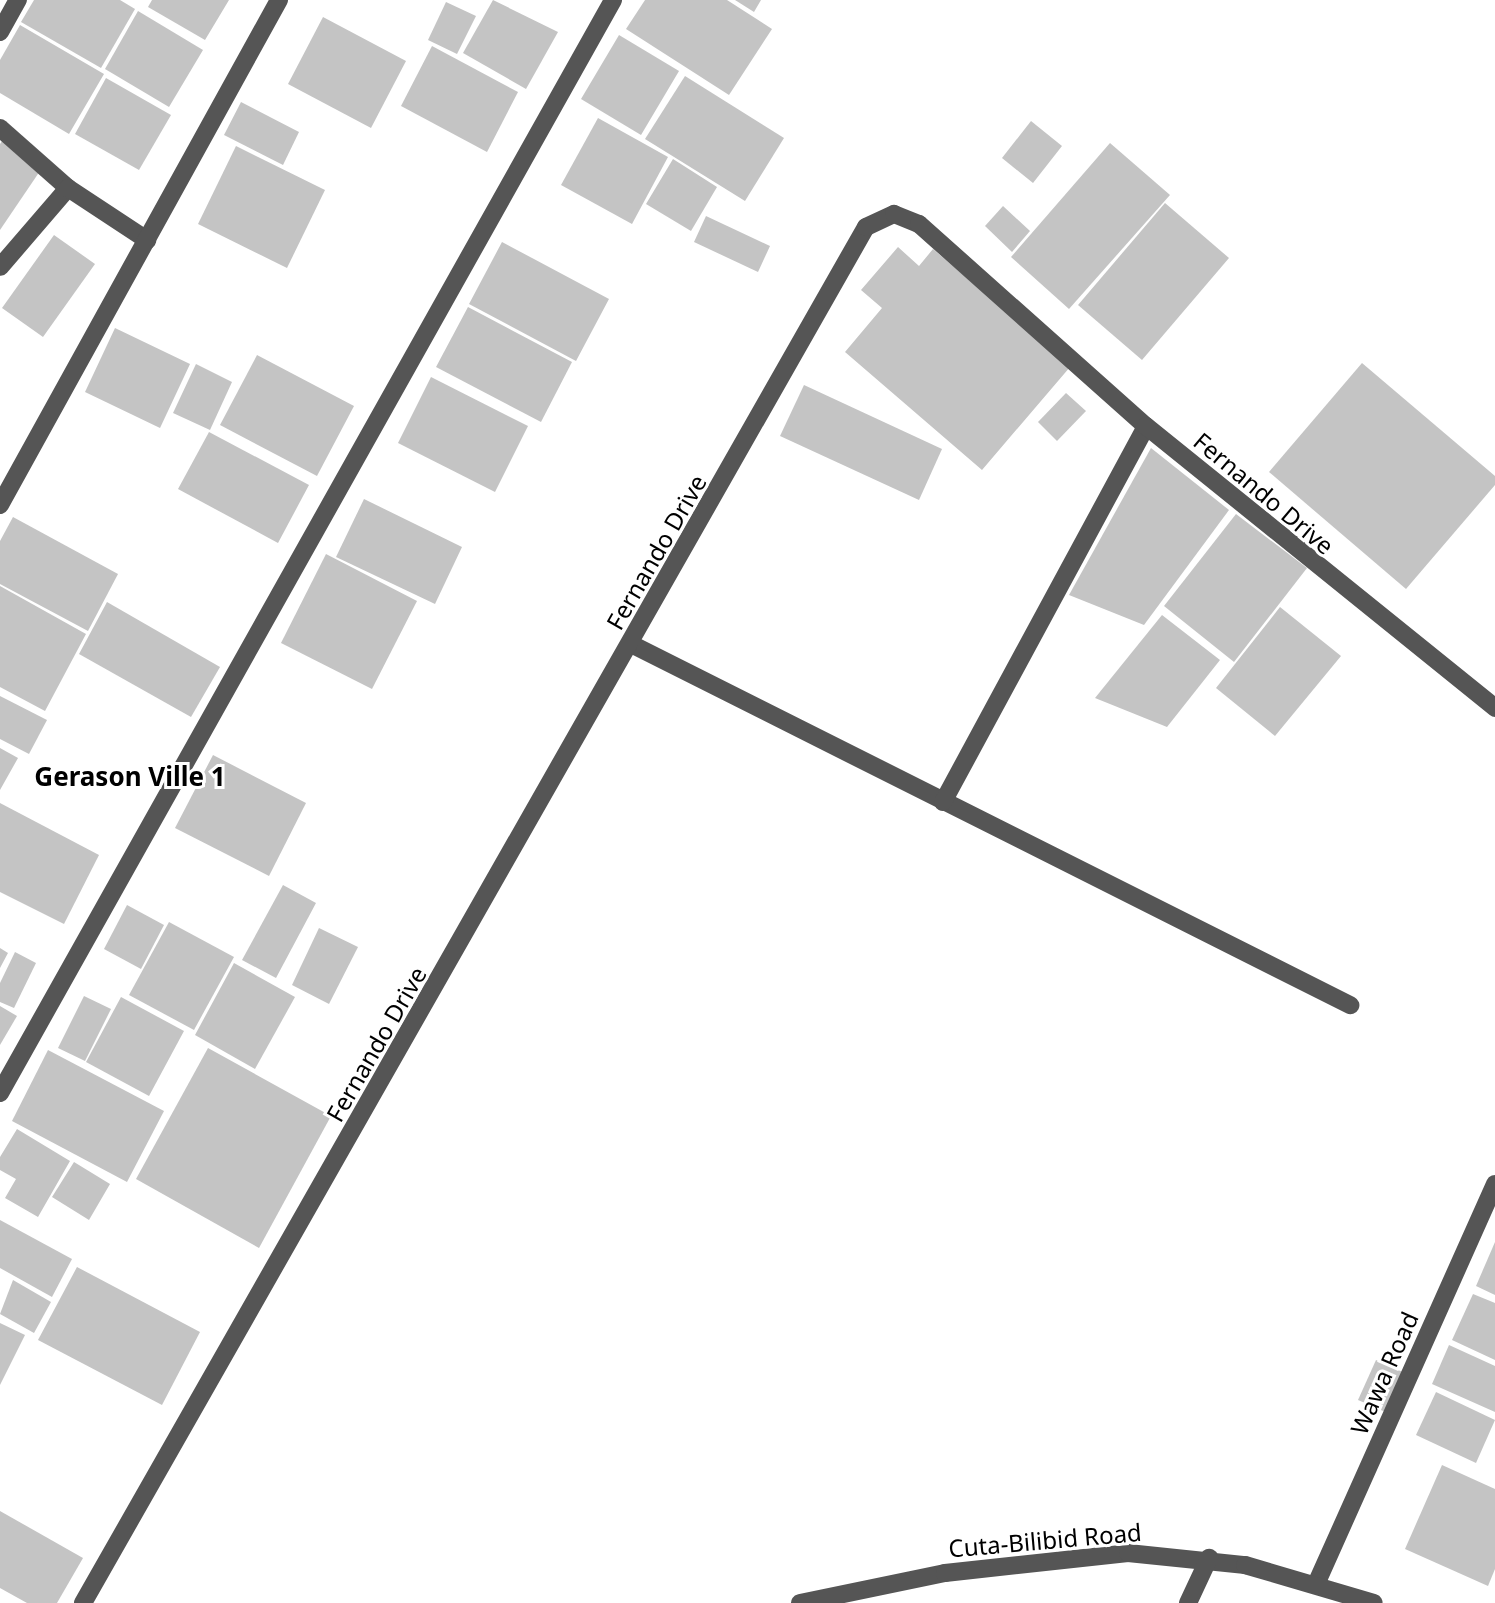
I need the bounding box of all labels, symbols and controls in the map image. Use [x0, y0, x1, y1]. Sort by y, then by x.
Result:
street label: Fernando Drive [1188, 426, 1340, 560]
street label: Fernando Drive [600, 469, 712, 635]
district label: Gerason Ville 1 [34, 761, 226, 793]
street label: Fernando Drive [320, 961, 432, 1127]
street label: Wawa Road [1344, 1307, 1424, 1439]
street label: Cuta-Bilibid Road [947, 1517, 1143, 1563]

